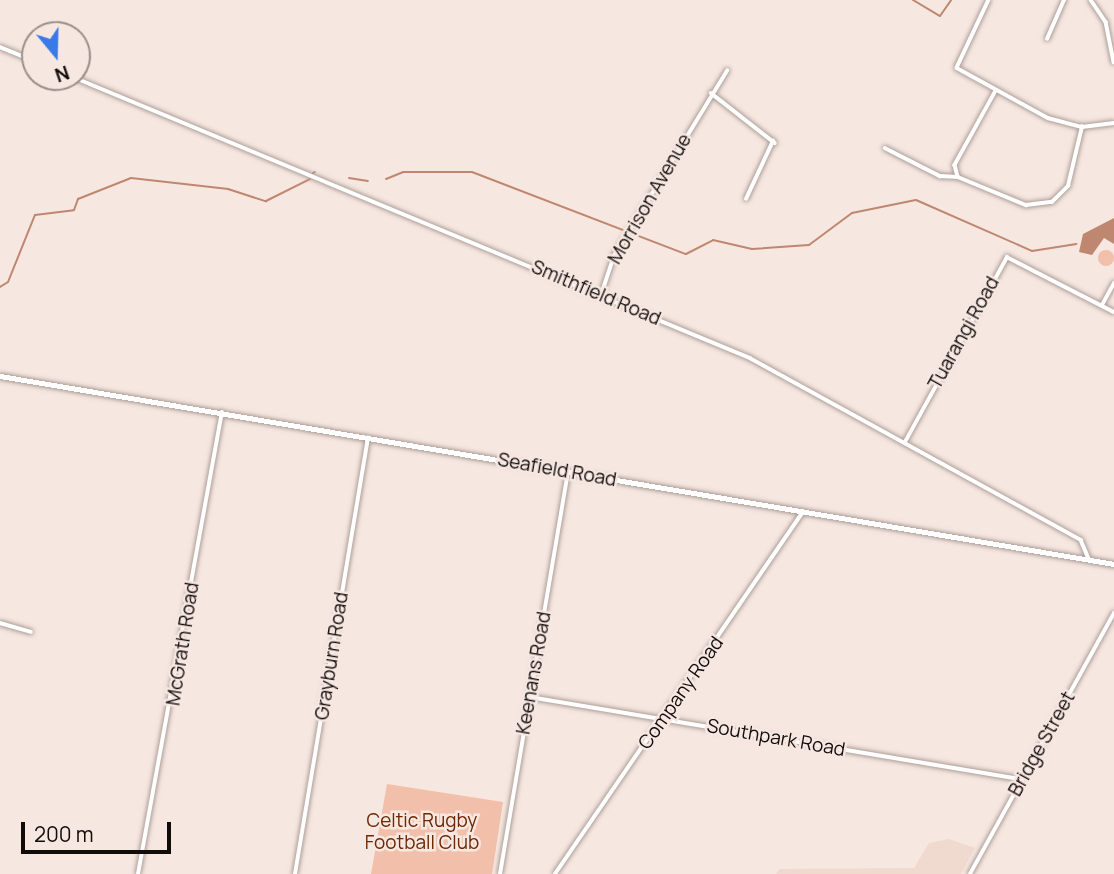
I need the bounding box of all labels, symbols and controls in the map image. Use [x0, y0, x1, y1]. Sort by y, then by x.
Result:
north arrow [21, 21, 91, 91]
text: N [51, 59, 73, 88]
street label: Morrison Avenue [603, 130, 697, 268]
street label: Smithfield Road [528, 255, 664, 331]
street label: Tuarangi Road [924, 273, 1004, 393]
street label: Seafield Road [496, 448, 618, 492]
street label: McGrath Road [162, 581, 204, 707]
street label: Grayburn Road [311, 590, 353, 722]
street label: Keenans Road [512, 610, 556, 736]
street label: Company Road [634, 632, 728, 754]
street label: Bridge Street [1004, 688, 1080, 800]
street label: Southpark Road [705, 715, 847, 761]
scale bar [24, 808, 175, 852]
park label: Celtic Rugby Football Club [365, 810, 479, 854]
text: 200 m [34, 820, 94, 848]

